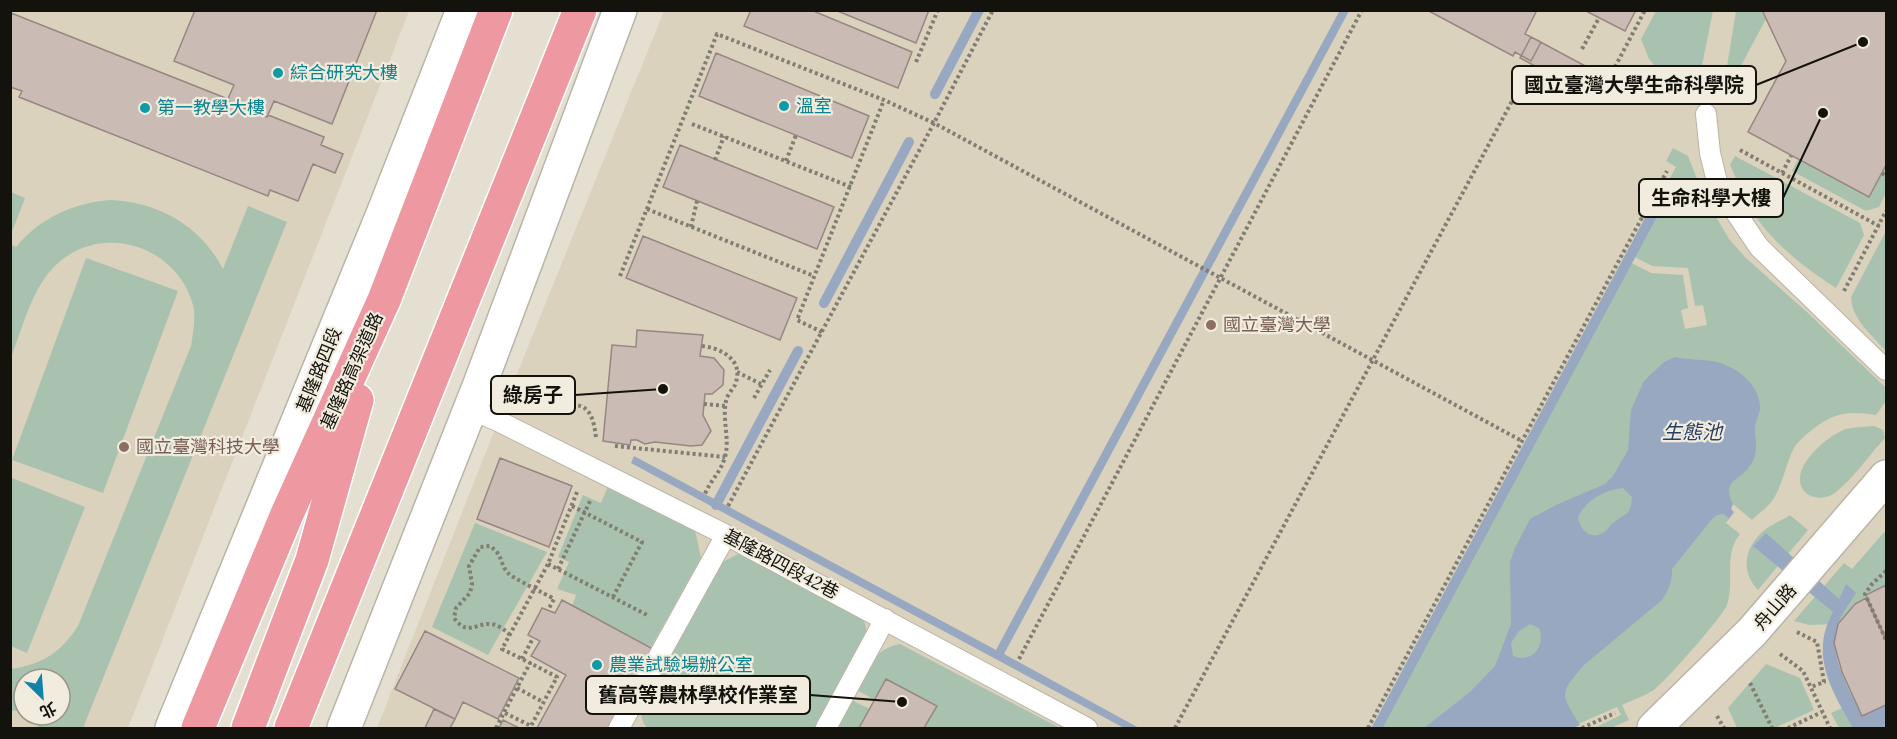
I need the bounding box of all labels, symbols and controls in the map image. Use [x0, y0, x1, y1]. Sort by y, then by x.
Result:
place label: 綜合研究大樓 [290, 61, 398, 84]
marker: 綜合研究大樓 [271, 66, 285, 80]
callout: 國立臺灣大學生命科學院 [1512, 66, 1756, 104]
text: 國立臺灣大學生命科學院 [1524, 72, 1744, 97]
place label: 溫室 [796, 94, 832, 117]
place label: 第一教學大樓 [157, 96, 265, 119]
marker: 溫室 [777, 99, 791, 113]
marker: 第一教學大樓 [138, 101, 152, 115]
callout: 生命科學大樓 [1639, 179, 1783, 217]
text: 生命科學大樓 [1651, 185, 1771, 210]
street label: 基隆路高架道路 [315, 309, 388, 433]
place label: 國立臺灣大學 [1223, 313, 1331, 336]
marker: 國立臺灣大學 [1204, 318, 1218, 332]
street label: 基隆路四段 [291, 324, 346, 416]
callout: 綠房子 [491, 376, 575, 414]
text: 綠房子 [503, 382, 563, 407]
water label: 生態池 [1662, 419, 1724, 444]
place label: 國立臺灣科技大學 [136, 435, 280, 458]
marker: 國立臺灣科技大學 [117, 440, 131, 454]
street label: 基隆路四段42巷 [720, 523, 843, 604]
street label: 舟山路 [1748, 579, 1801, 635]
place label: 農業試驗場辦公室 [609, 653, 753, 676]
marker: 農業試驗場辦公室 [590, 658, 604, 672]
north arrow [12, 667, 72, 727]
callout: 舊高等農林學校作業室 [586, 676, 810, 714]
text: 舊高等農林學校作業室 [598, 682, 798, 707]
text: 北 [37, 698, 60, 723]

